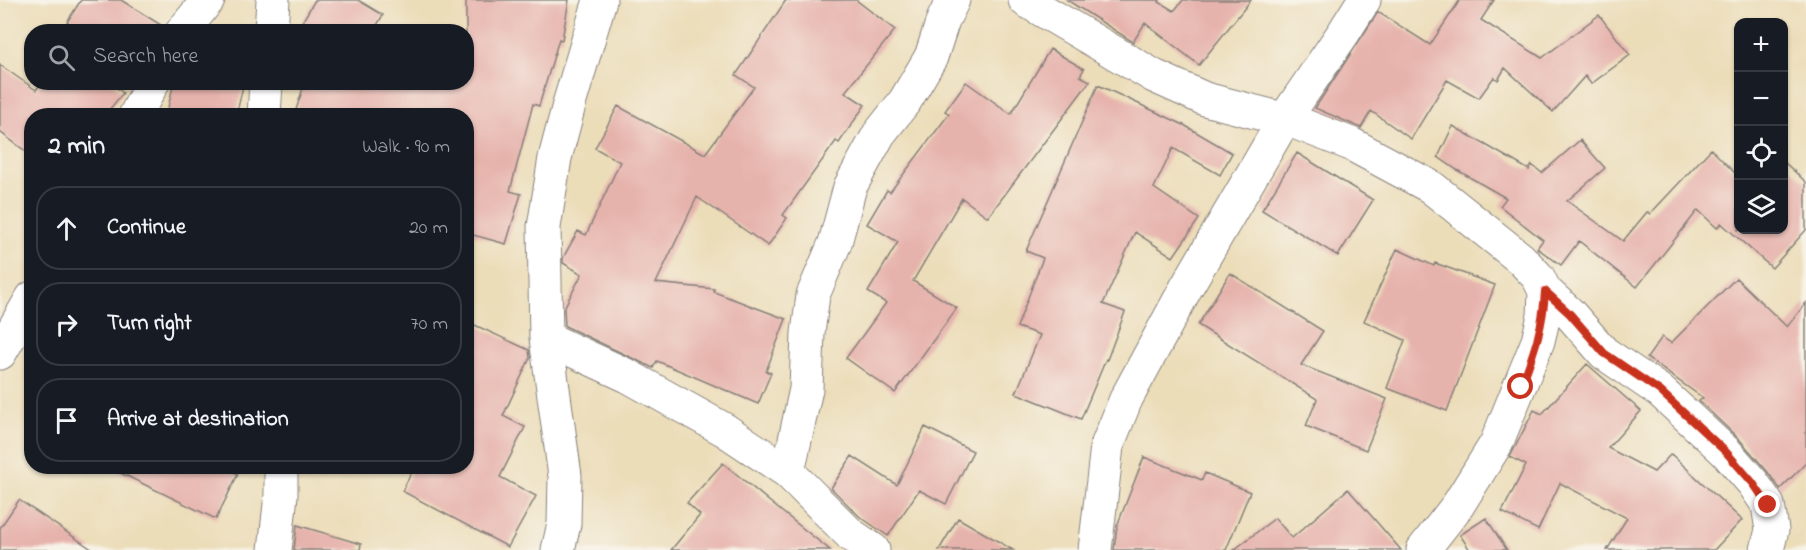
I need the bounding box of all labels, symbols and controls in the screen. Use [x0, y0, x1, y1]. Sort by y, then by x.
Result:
map controls [1734, 18, 1788, 234]
button: + [1734, 18, 1788, 72]
search box [24, 24, 474, 90]
icon: search [45, 41, 78, 74]
text: Search here [93, 41, 198, 73]
button: − [1734, 72, 1788, 126]
button: locate [1734, 126, 1788, 180]
text: 2 min [48, 128, 105, 166]
text: Walk · 90 m [362, 133, 450, 162]
button: layers [1734, 180, 1788, 234]
icon: ahead [50, 212, 83, 245]
text: Continue [107, 212, 186, 244]
text: 20 m [409, 214, 448, 243]
icon: right [50, 308, 83, 341]
text: Turn right [107, 308, 192, 340]
text: 70 m [411, 310, 448, 339]
route start [1507, 373, 1533, 399]
icon: arrive [50, 404, 83, 437]
text: Arrive at destination [107, 404, 289, 436]
route end [1754, 491, 1780, 517]

